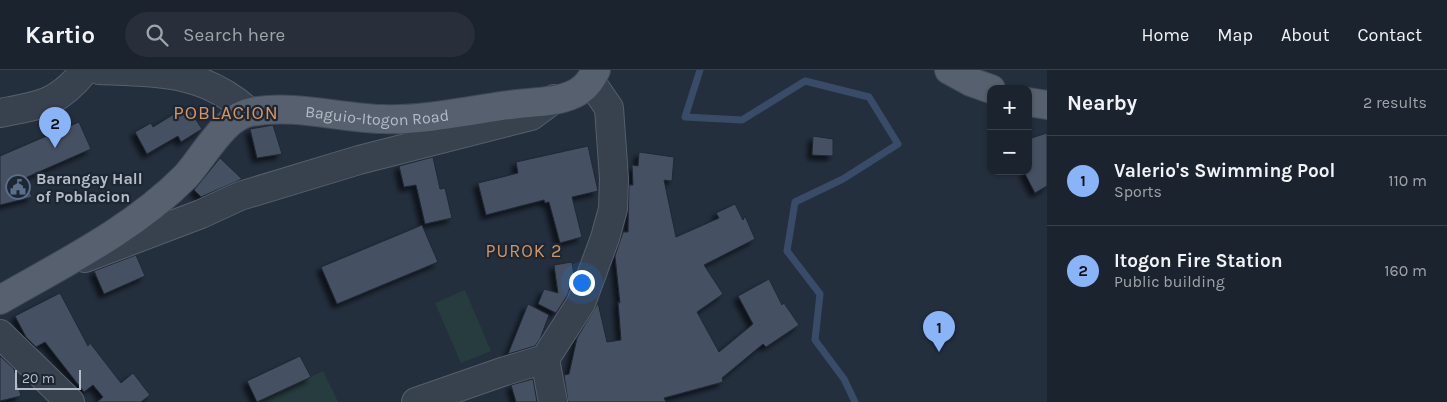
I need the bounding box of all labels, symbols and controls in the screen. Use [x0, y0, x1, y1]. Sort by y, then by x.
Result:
search box [125, 12, 475, 57]
text: Kartio [25, 21, 95, 49]
icon: search [143, 21, 171, 49]
text: Search here [183, 24, 285, 46]
text: Home [1141, 24, 1189, 46]
text: Map [1217, 24, 1253, 46]
text: About [1281, 24, 1330, 46]
text: Contact [1358, 24, 1422, 46]
map controls [987, 85, 1032, 175]
button: + [987, 85, 1032, 130]
text: Nearby [1067, 91, 1137, 115]
text: 2 results [1363, 93, 1427, 112]
district label: POBLACION [173, 102, 279, 124]
street label: Baguio-Itogon Road [304, 102, 450, 129]
pin: 2 [39, 107, 71, 148]
button: − [987, 130, 1032, 175]
text: Valerio's Swimming Pool [1114, 160, 1335, 182]
place label: Barangay Hall of Poblacion [36, 169, 143, 206]
text: 1 [1080, 171, 1086, 190]
text: 110 m [1388, 171, 1427, 190]
public building icon: Barangay Hall of Poblacion [5, 174, 31, 200]
text: Sports [1114, 182, 1162, 201]
district label: PUROK 2 [485, 240, 563, 262]
text: Itogon Fire Station [1114, 250, 1282, 272]
text: 2 [1078, 261, 1088, 280]
text: 160 m [1384, 261, 1427, 280]
your location [569, 270, 595, 296]
text: Public building [1114, 272, 1225, 291]
pin: 1 [923, 311, 955, 352]
scale bar [15, 367, 81, 390]
text: 20 m [22, 370, 55, 387]

